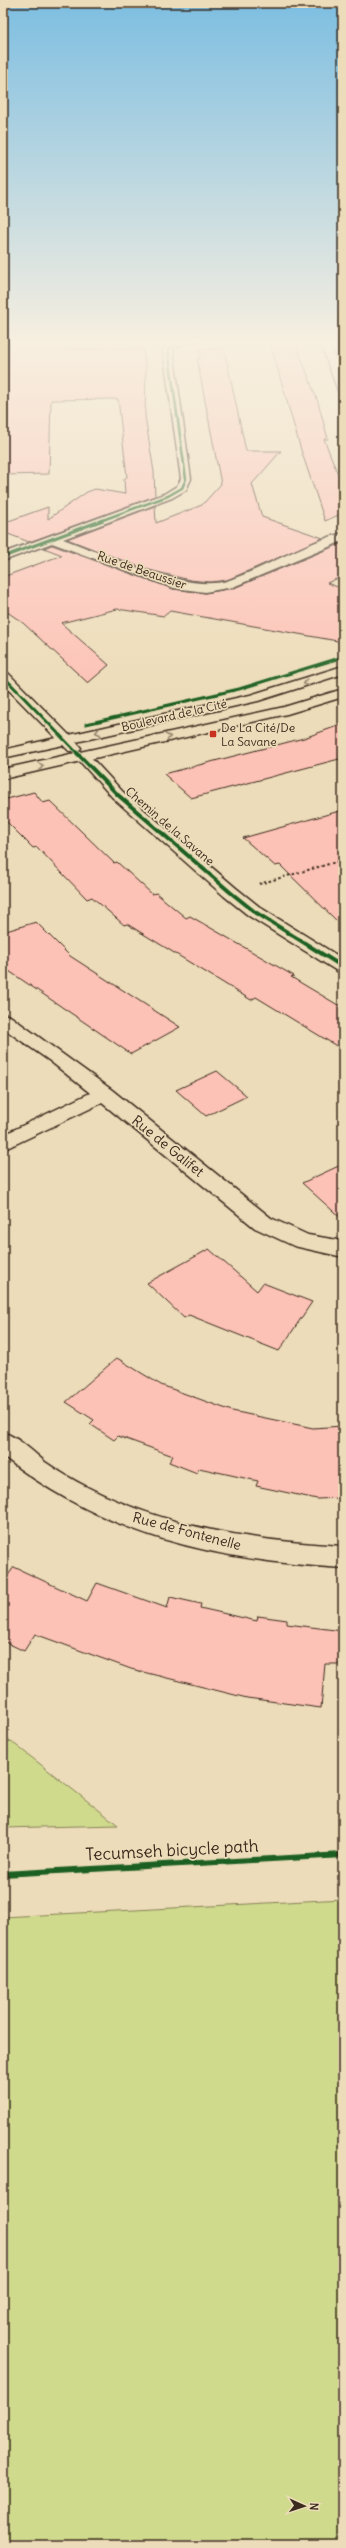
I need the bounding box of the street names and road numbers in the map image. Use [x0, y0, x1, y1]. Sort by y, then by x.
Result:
street label: Rue de Beaussier [95, 548, 189, 592]
street label: Boulevard de la Cité [120, 696, 228, 734]
street label: Chemin de la Savane [123, 783, 217, 869]
street label: Rue de Galifet [128, 1111, 208, 1181]
street label: Rue de Fontenelle [131, 1508, 243, 1554]
street label: Tecumseh bicycle path [85, 1834, 259, 1866]

